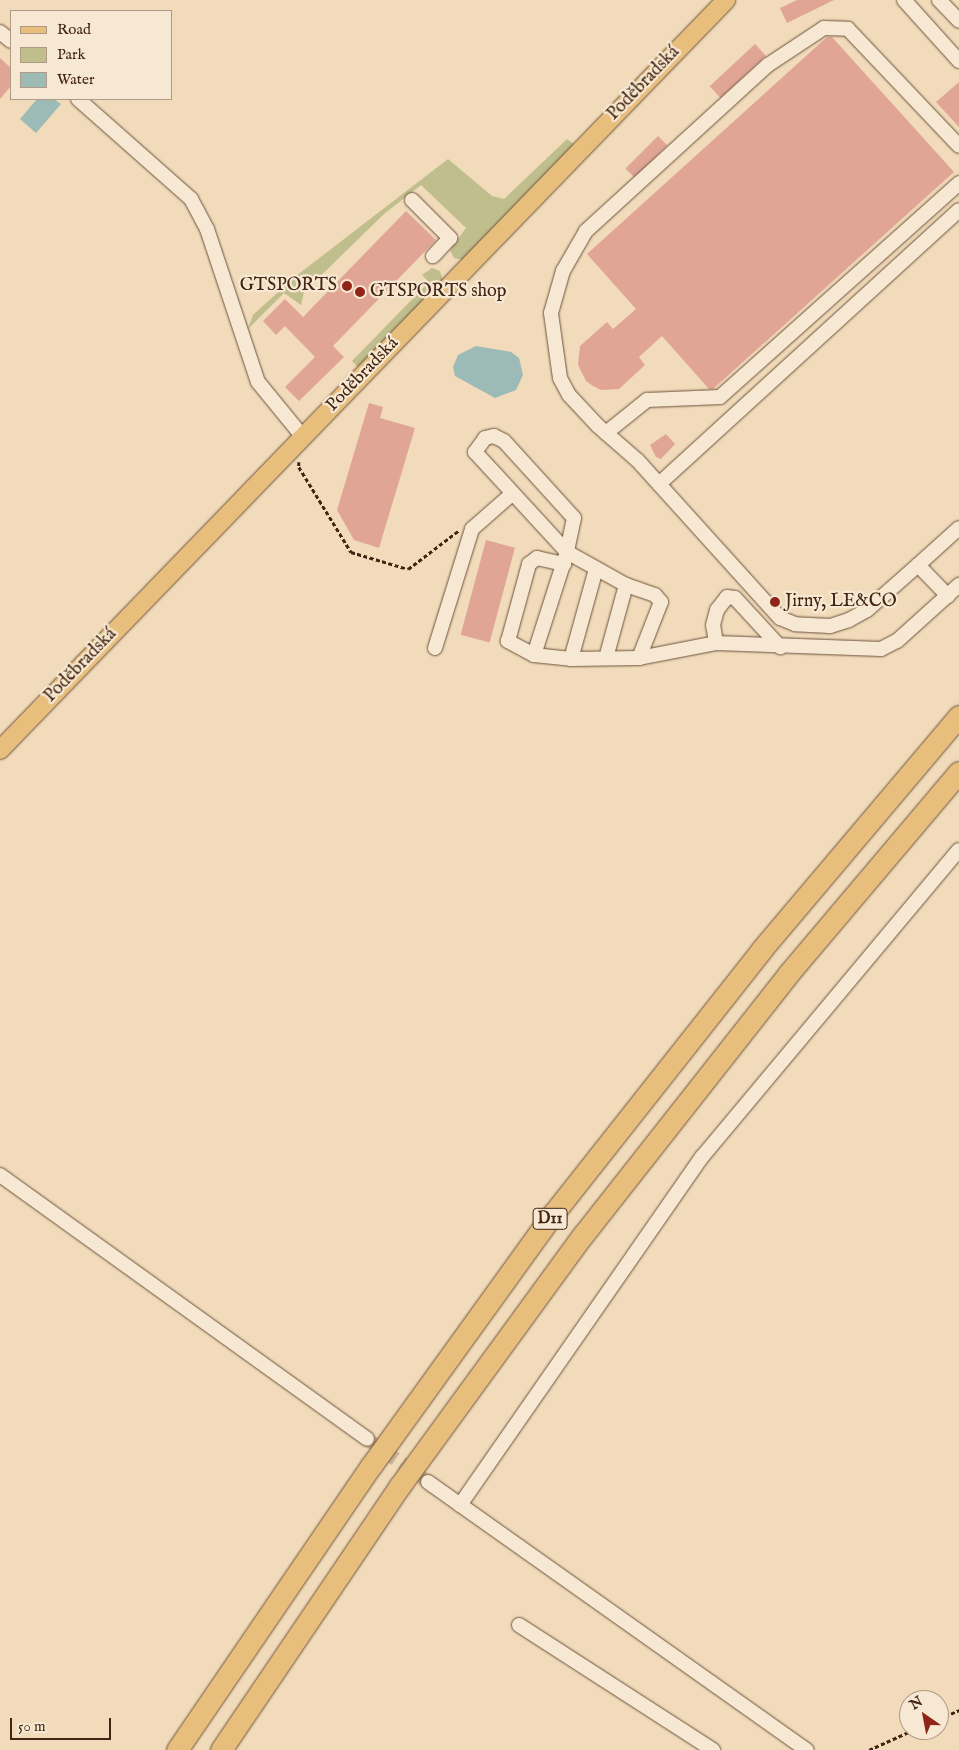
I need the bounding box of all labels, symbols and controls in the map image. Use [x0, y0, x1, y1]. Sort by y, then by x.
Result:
legend [10, 10, 172, 100]
text: Road [57, 20, 91, 39]
street label: Poděbradská [603, 42, 685, 126]
text: Park [57, 45, 86, 64]
text: Water [57, 70, 94, 89]
place label: GTSPORTS [240, 275, 337, 297]
marker: GTSPORTS [341, 280, 353, 292]
place label: GTSPORTS shop [370, 281, 506, 303]
marker: GTSPORTS shop [354, 286, 366, 298]
street label: Poděbradská [322, 333, 404, 417]
place label: Jirny, LE&CO [785, 591, 897, 613]
marker: Jirny, LE&CO [769, 596, 781, 608]
street label: Poděbradská [40, 624, 122, 708]
road number: D11 [532, 1206, 568, 1232]
north arrow [899, 1690, 949, 1740]
text: N [906, 1692, 926, 1714]
scale bar [12, 1708, 114, 1740]
text: 50 m [18, 1717, 46, 1736]

